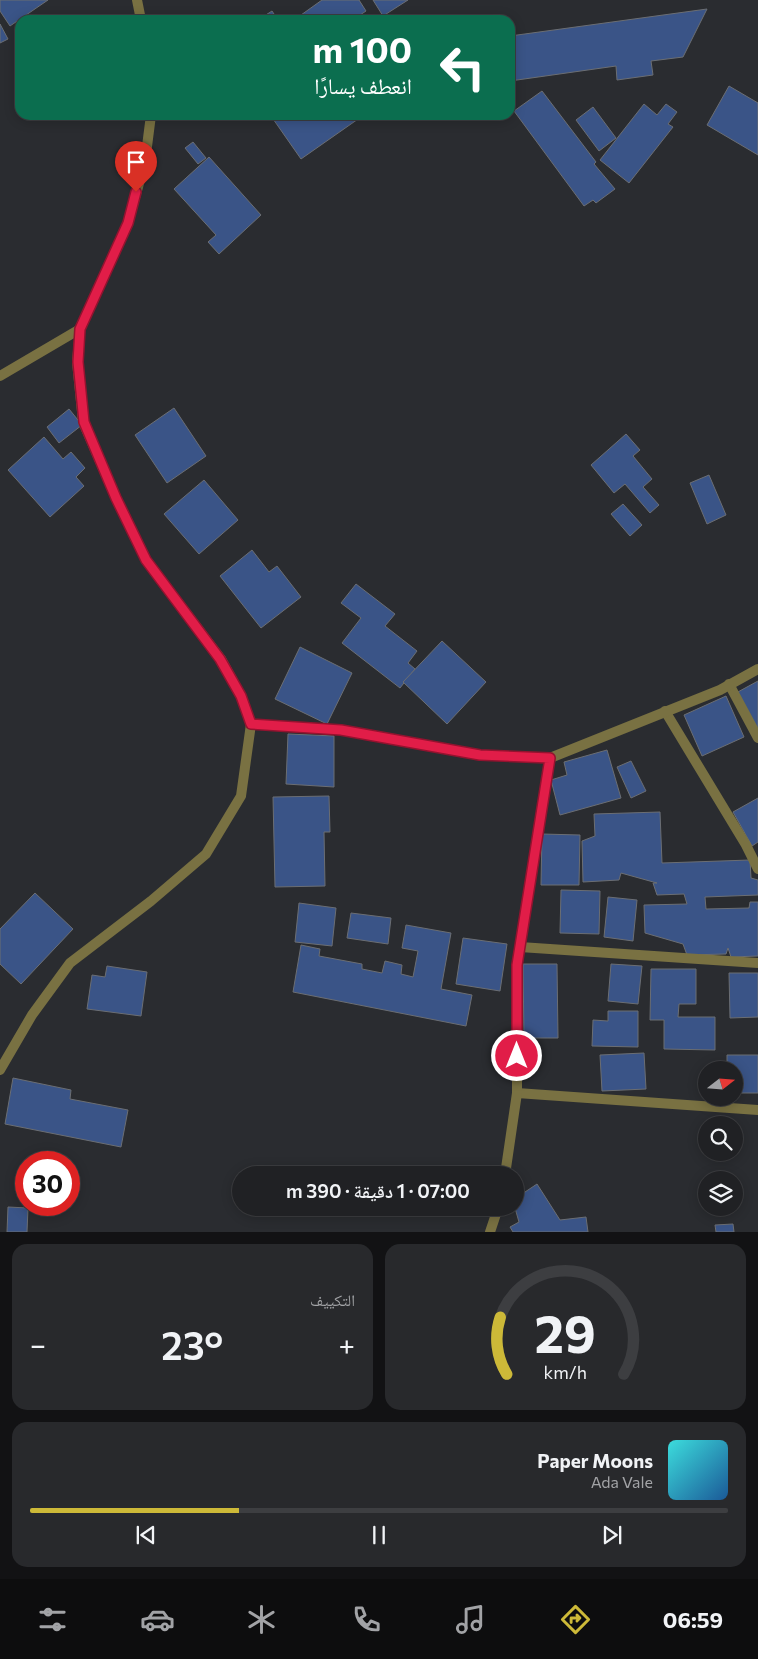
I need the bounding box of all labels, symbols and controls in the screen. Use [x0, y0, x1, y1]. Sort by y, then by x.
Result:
text: 100 m [312, 27, 412, 70]
icon: left [430, 35, 495, 100]
text: انعطف يسارًا [314, 72, 412, 99]
pin [115, 141, 157, 192]
icon: arrive [122, 148, 150, 176]
position arrow [490, 1029, 542, 1081]
north arrow [698, 1061, 742, 1106]
map controls [698, 1061, 743, 1216]
button: search [698, 1116, 743, 1161]
speed limit sign: 30 [15, 1151, 80, 1216]
button: layers [698, 1171, 743, 1216]
text: 07:00 · 1 دقيقة · 390 m [286, 1179, 470, 1202]
text: التكييف [310, 1290, 355, 1309]
text: 29 [535, 1300, 596, 1364]
text: 23° [161, 1321, 223, 1368]
text: − [30, 1327, 46, 1361]
text: + [339, 1327, 355, 1361]
text: km/h [544, 1361, 587, 1383]
text: Paper Moons [537, 1449, 653, 1472]
text: Ada Vale [591, 1472, 653, 1491]
icon: previous [132, 1521, 160, 1549]
icon: pause [365, 1521, 393, 1549]
icon: next [598, 1521, 626, 1549]
icon: filters [35, 1602, 70, 1637]
icon: car [140, 1602, 175, 1637]
icon: climate [244, 1602, 279, 1637]
icon: phone [349, 1602, 384, 1637]
icon: music [453, 1602, 488, 1637]
icon: directions [558, 1602, 593, 1637]
text: 06:59 [663, 1606, 723, 1633]

